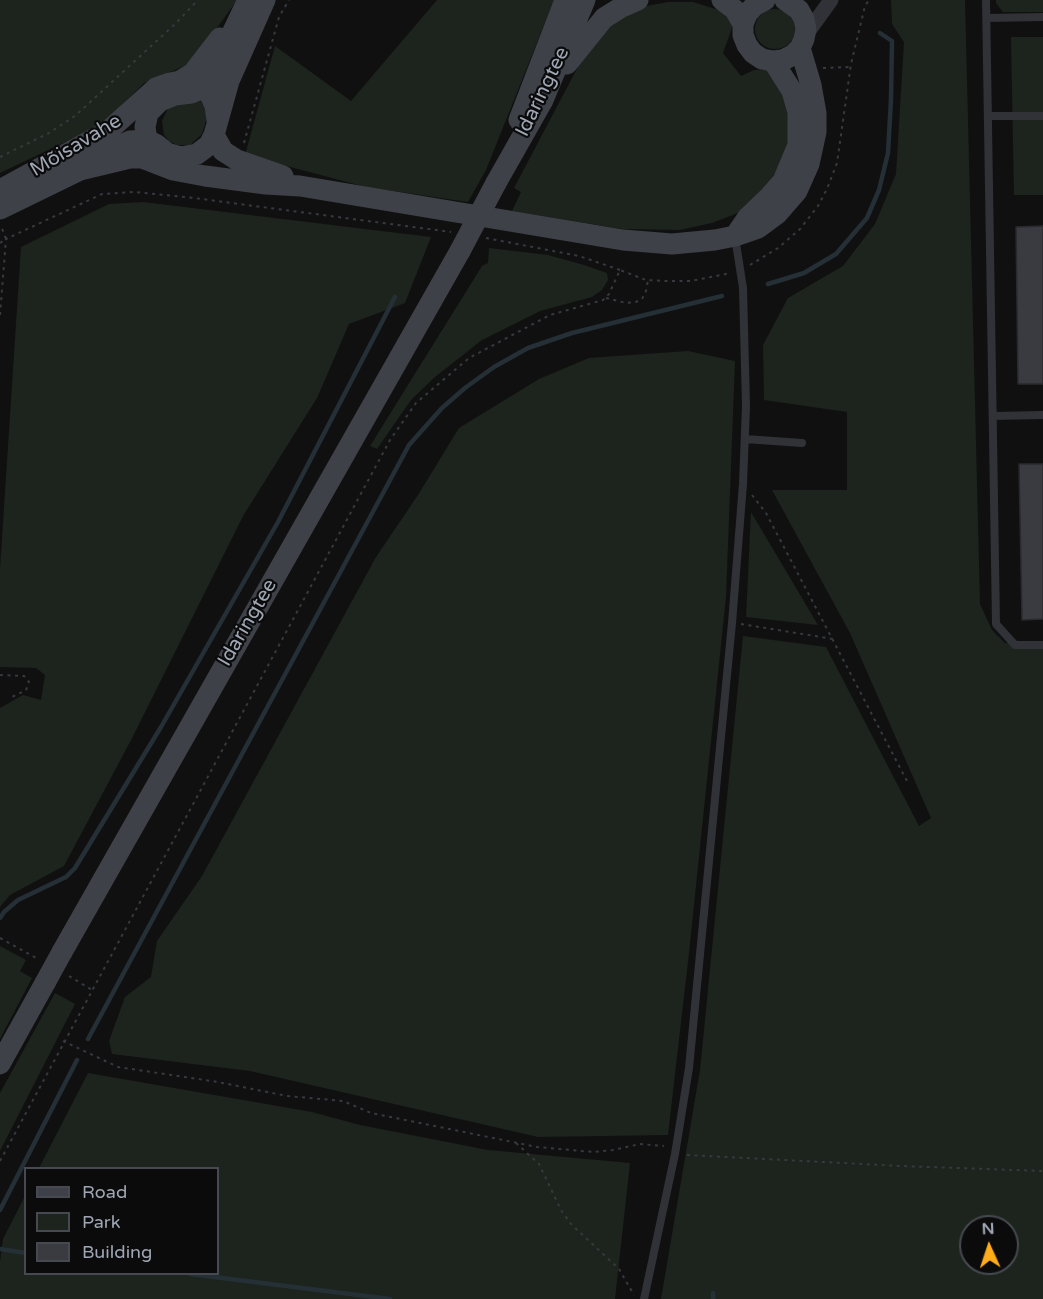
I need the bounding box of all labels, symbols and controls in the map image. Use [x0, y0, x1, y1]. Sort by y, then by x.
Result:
street label: Idaringtee [511, 43, 575, 141]
street label: Mõisavahe [26, 109, 126, 183]
street label: Idaringtee [213, 575, 283, 671]
legend [24, 1167, 219, 1275]
text: Road [82, 1181, 127, 1203]
text: Park [82, 1211, 120, 1233]
north arrow [959, 1215, 1019, 1275]
text: N [981, 1219, 995, 1239]
text: Building [82, 1241, 152, 1263]

